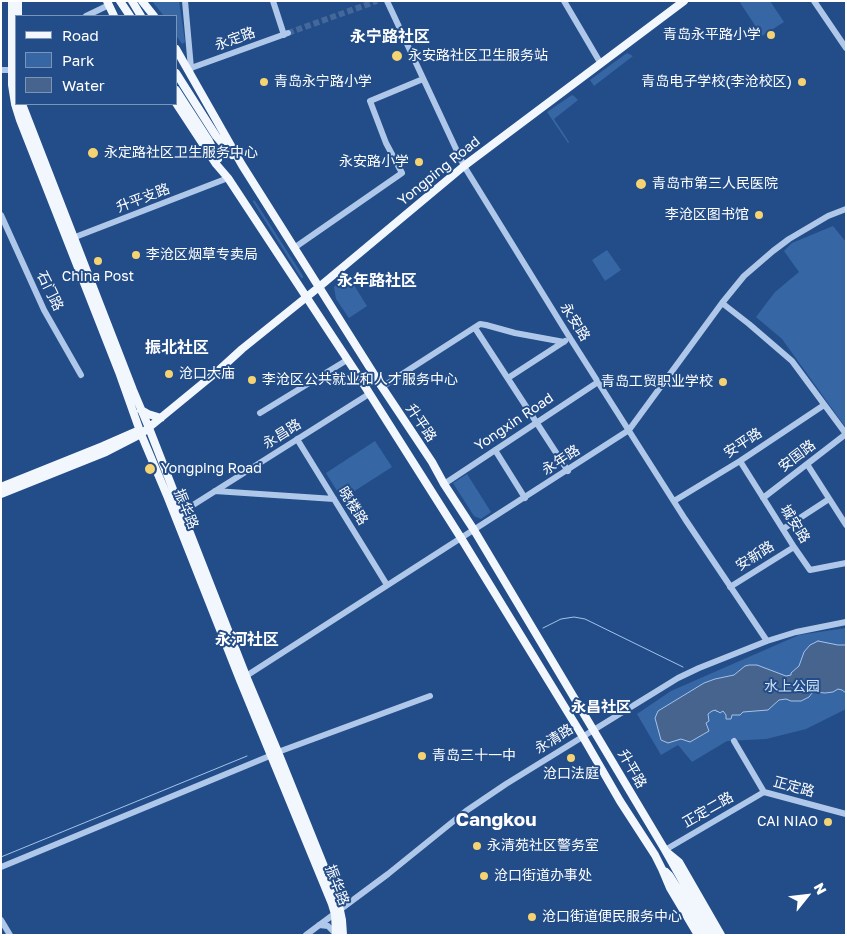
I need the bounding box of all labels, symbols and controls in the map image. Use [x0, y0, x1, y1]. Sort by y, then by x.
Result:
legend [15, 15, 178, 105]
street label: 永定路 [212, 24, 258, 54]
text: Road [62, 26, 99, 44]
district label: 永宁路社区 [350, 27, 430, 47]
place label: 青岛永平路小学 [663, 27, 761, 43]
marker: 青岛永平路小学 [765, 29, 777, 41]
place label: 永安路社区卫生服务站 [408, 48, 548, 64]
marker: 永安路社区卫生服务站 [390, 49, 404, 63]
text: Park [62, 51, 94, 69]
place label: 青岛永宁路小学 [274, 74, 372, 90]
place label: 青岛电子学校(李沧校区) [641, 74, 792, 90]
text: Water [62, 76, 105, 94]
marker: 青岛永宁路小学 [258, 76, 270, 88]
marker: 青岛电子学校(李沧校区) [796, 76, 808, 88]
street label: Yongping Road [395, 133, 483, 209]
place label: 永定路社区卫生服务中心 [104, 145, 258, 161]
marker: 永定路社区卫生服务中心 [86, 146, 100, 160]
place label: 永安路小学 [339, 154, 409, 170]
marker: 永安路小学 [413, 156, 425, 168]
place label: 青岛市第三人民医院 [652, 176, 778, 192]
marker: 青岛市第三人民医院 [634, 177, 648, 191]
street label: 升平支路 [114, 180, 172, 216]
place label: 李沧区图书馆 [665, 207, 749, 223]
marker: 李沧区图书馆 [753, 209, 765, 221]
place label: 李沧区烟草专卖局 [146, 247, 258, 263]
marker: 李沧区烟草专卖局 [130, 249, 142, 261]
marker: China Post [92, 255, 104, 267]
street label: 石门路 [33, 268, 67, 314]
place label: China Post [62, 269, 134, 285]
district label: 永年路社区 [337, 271, 417, 291]
street label: 永安路 [557, 300, 593, 344]
district label: 振北社区 [145, 338, 209, 358]
place label: 沧口大庙 [179, 366, 235, 382]
marker: 沧口大庙 [163, 368, 175, 380]
place label: 李沧区公共就业和人才服务中心 [262, 372, 458, 388]
marker: 李沧区公共就业和人才服务中心 [246, 374, 258, 386]
place label: 青岛工贸职业学校 [601, 374, 713, 390]
marker: 青岛工贸职业学校 [717, 376, 729, 388]
street label: Yongxin Road [471, 390, 557, 454]
street label: 升平路 [402, 401, 440, 445]
street label: 永昌路 [260, 416, 304, 452]
street label: 安平路 [721, 425, 765, 461]
street label: 安国路 [775, 437, 819, 475]
street label: 永年路 [539, 442, 583, 478]
place label: Yongping Road [161, 461, 262, 477]
marker: Yongping Road [143, 462, 157, 476]
street label: 晓楼路 [335, 484, 371, 528]
street label: 振华路 [170, 486, 202, 532]
street label: 城安路 [777, 502, 813, 546]
street label: 安新路 [733, 538, 777, 574]
district label: 永河社区 [215, 630, 279, 650]
park label: 水上公园 [764, 679, 820, 695]
district label: 永昌社区 [571, 698, 631, 716]
street label: 永清路 [532, 721, 576, 757]
street label: 升平路 [614, 747, 650, 791]
place label: 青岛三十一中 [432, 748, 516, 764]
marker: 青岛三十一中 [416, 750, 428, 762]
marker: 沧口法庭 [565, 752, 577, 764]
place label: 沧口法庭 [543, 766, 599, 782]
street label: 正定路 [772, 773, 816, 801]
street label: 正定二路 [680, 789, 736, 831]
district label: Cangkou [455, 809, 537, 831]
place label: CAI NIAO [757, 814, 818, 830]
marker: CAI NIAO [822, 816, 834, 828]
place label: 永清苑社区警务室 [487, 838, 599, 854]
marker: 永清苑社区警务室 [471, 840, 483, 852]
street label: 振华路 [322, 862, 352, 908]
place label: 沧口街道办事处 [494, 868, 592, 884]
marker: 沧口街道办事处 [478, 870, 490, 882]
north arrow [782, 871, 832, 921]
text: N [811, 880, 831, 897]
place label: 沧口街道便民服务中心 [542, 909, 682, 925]
marker: 沧口街道便民服务中心 [526, 911, 538, 923]

